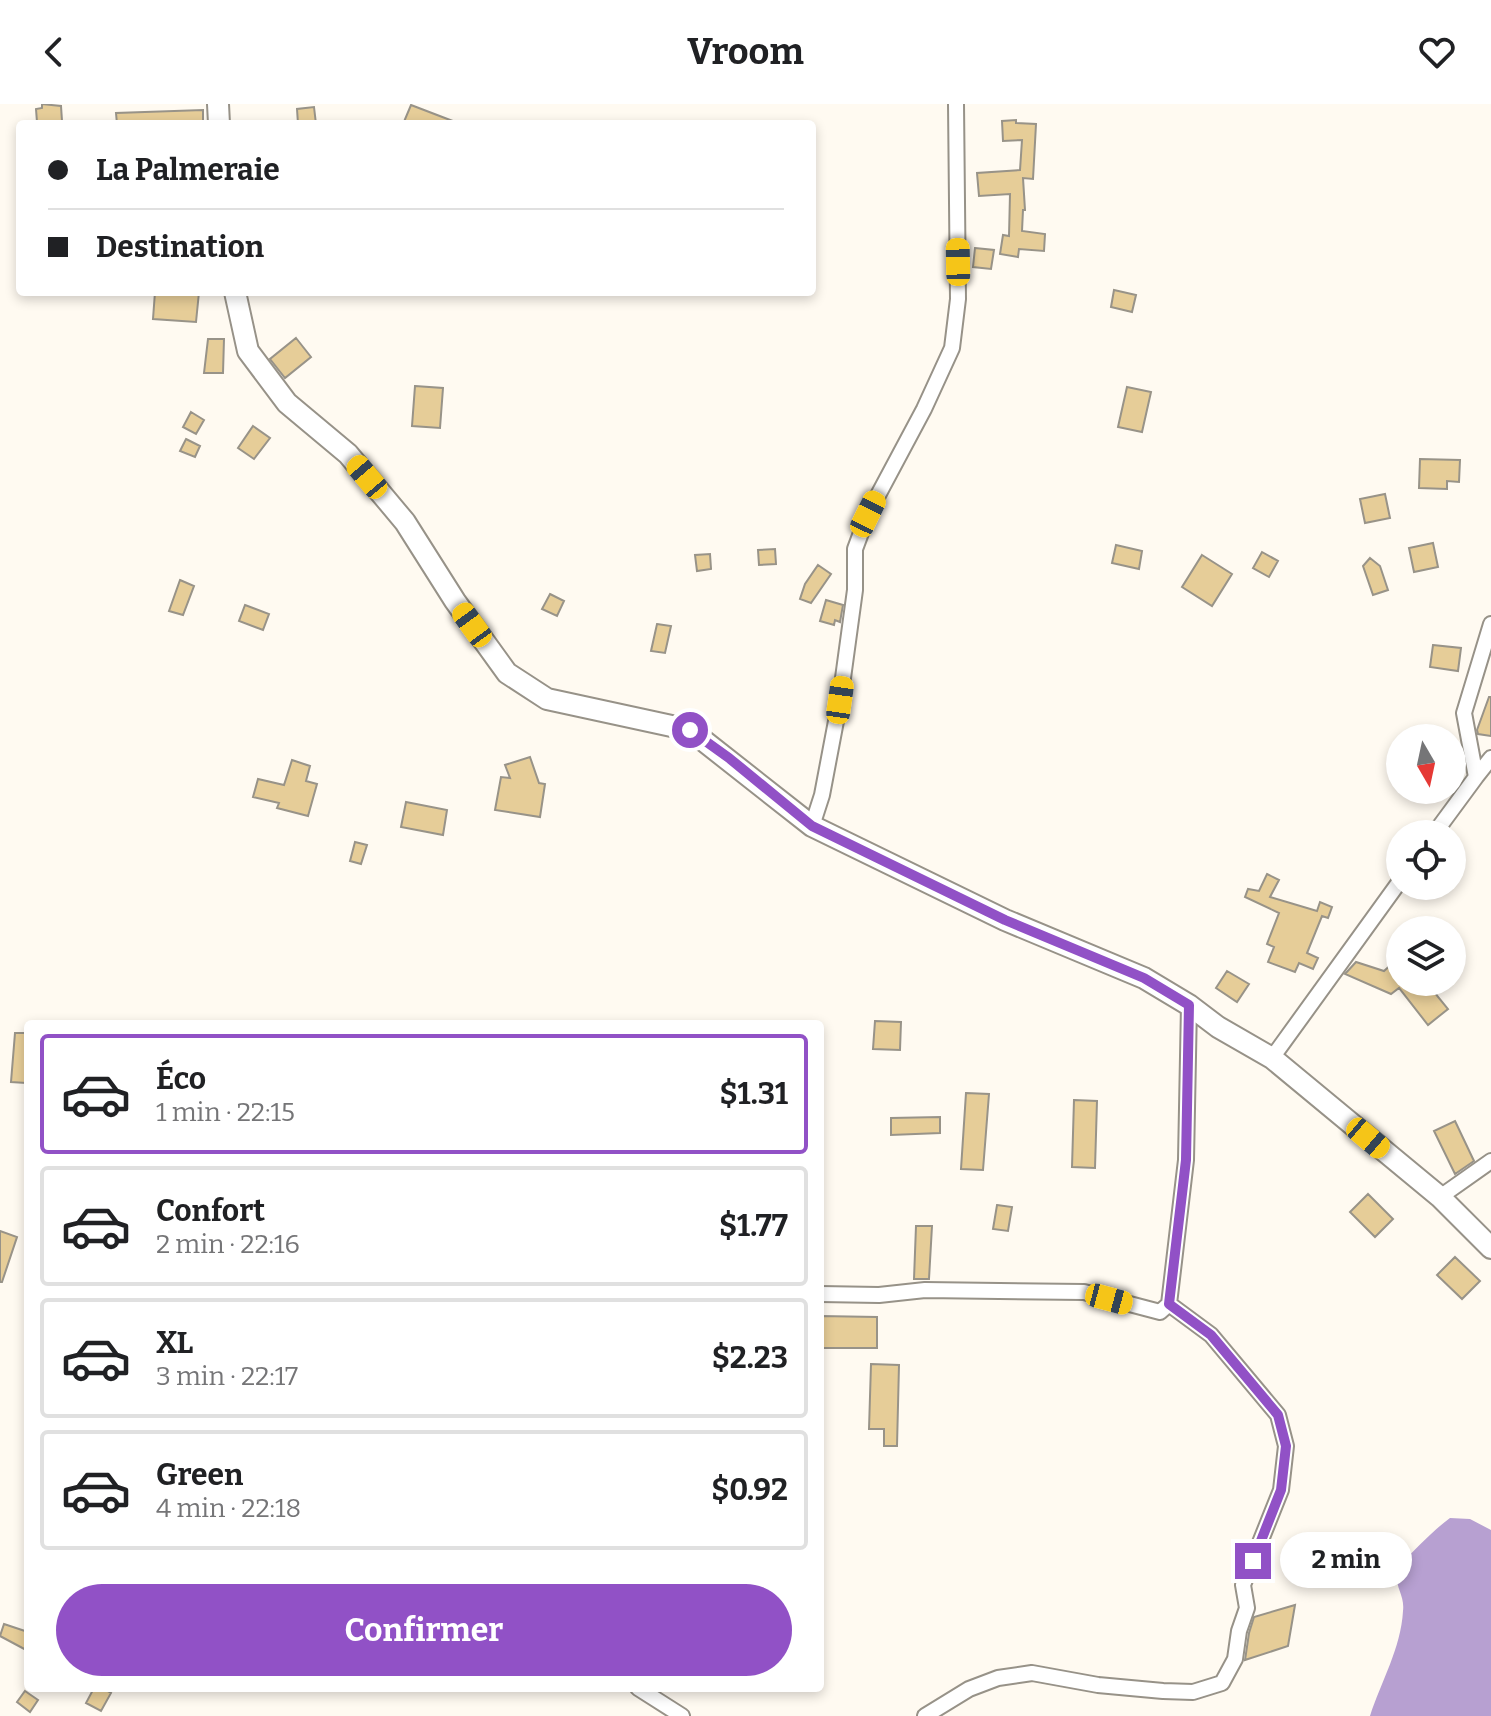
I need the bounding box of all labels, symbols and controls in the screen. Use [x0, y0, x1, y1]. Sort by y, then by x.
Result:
icon: back [32, 30, 76, 74]
text: Vroom [687, 30, 804, 74]
icon: heart [1415, 30, 1459, 74]
text: La Palmeraie [96, 152, 280, 188]
text: Destination [96, 229, 264, 265]
car [946, 238, 970, 286]
car [342, 451, 392, 503]
car [847, 487, 889, 541]
car [448, 599, 496, 651]
car [825, 675, 855, 725]
route start [672, 712, 708, 748]
north arrow [1386, 724, 1466, 804]
map controls [1386, 724, 1466, 996]
button: locate [1386, 820, 1466, 900]
button: layers [1386, 916, 1466, 996]
icon: car [60, 1058, 132, 1130]
text: Éco [156, 1061, 206, 1097]
text: $1.31 [720, 1076, 788, 1112]
text: 1 min · 22:15 [156, 1097, 295, 1128]
car [1342, 1113, 1394, 1163]
icon: car [60, 1190, 132, 1262]
text: Confort [156, 1193, 265, 1229]
text: $1.77 [719, 1208, 788, 1244]
text: 2 min · 22:16 [156, 1229, 300, 1260]
car [1083, 1281, 1135, 1317]
icon: car [60, 1322, 132, 1394]
text: XL [156, 1325, 193, 1361]
text: $2.23 [712, 1340, 788, 1376]
text: 3 min · 22:17 [156, 1361, 298, 1392]
icon: car [60, 1454, 132, 1526]
text: Green [156, 1457, 243, 1493]
text: $0.92 [711, 1472, 788, 1508]
text: 4 min · 22:18 [156, 1493, 301, 1524]
callout: 2 min [1281, 1533, 1413, 1589]
route end [1235, 1543, 1271, 1579]
text: 2 min [1311, 1544, 1381, 1575]
button: Confirmer [56, 1584, 792, 1676]

